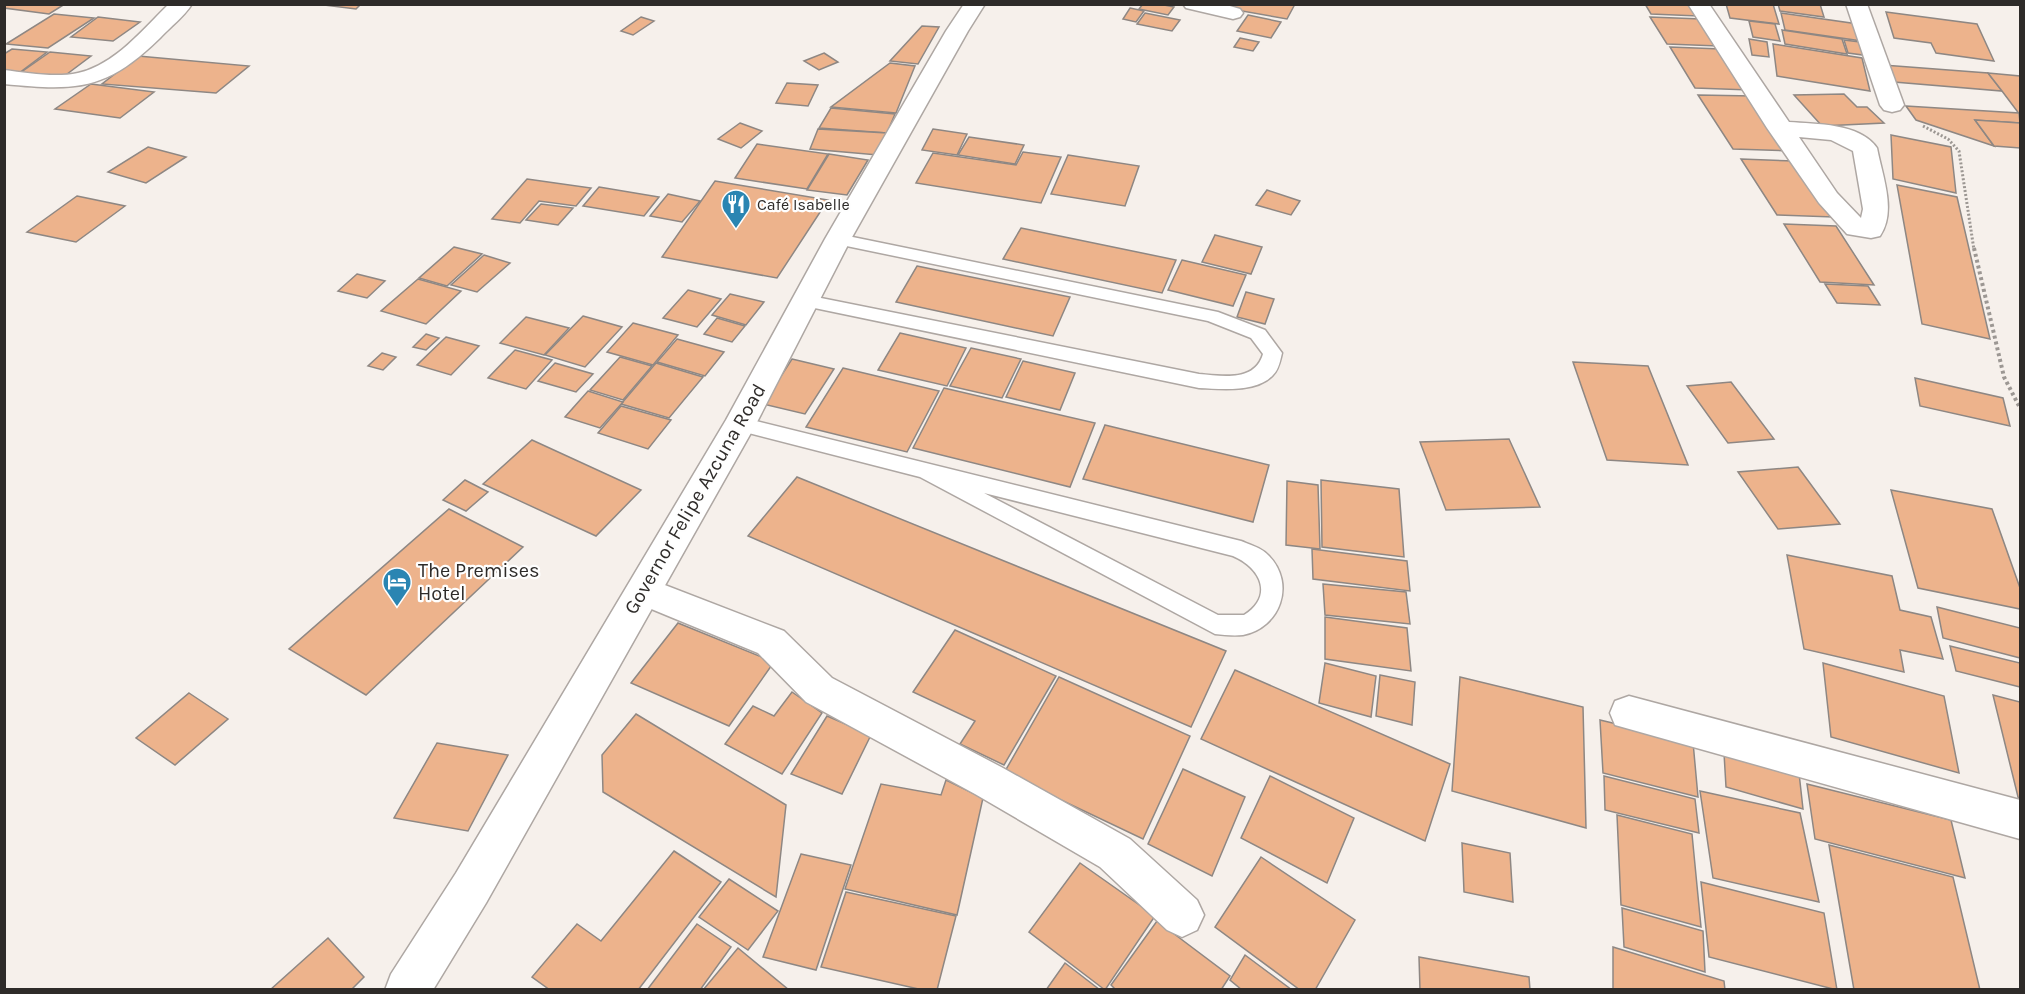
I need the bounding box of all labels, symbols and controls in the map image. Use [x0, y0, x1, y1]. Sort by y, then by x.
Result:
restaurant icon: Café Isabelle [720, 188, 752, 230]
place label: Café Isabelle [757, 195, 850, 214]
street label: Governor Felipe Azcuna Road [620, 380, 770, 618]
place label: The Premises Hotel [418, 559, 540, 605]
hotel icon: The Premises Hotel [381, 566, 413, 608]

